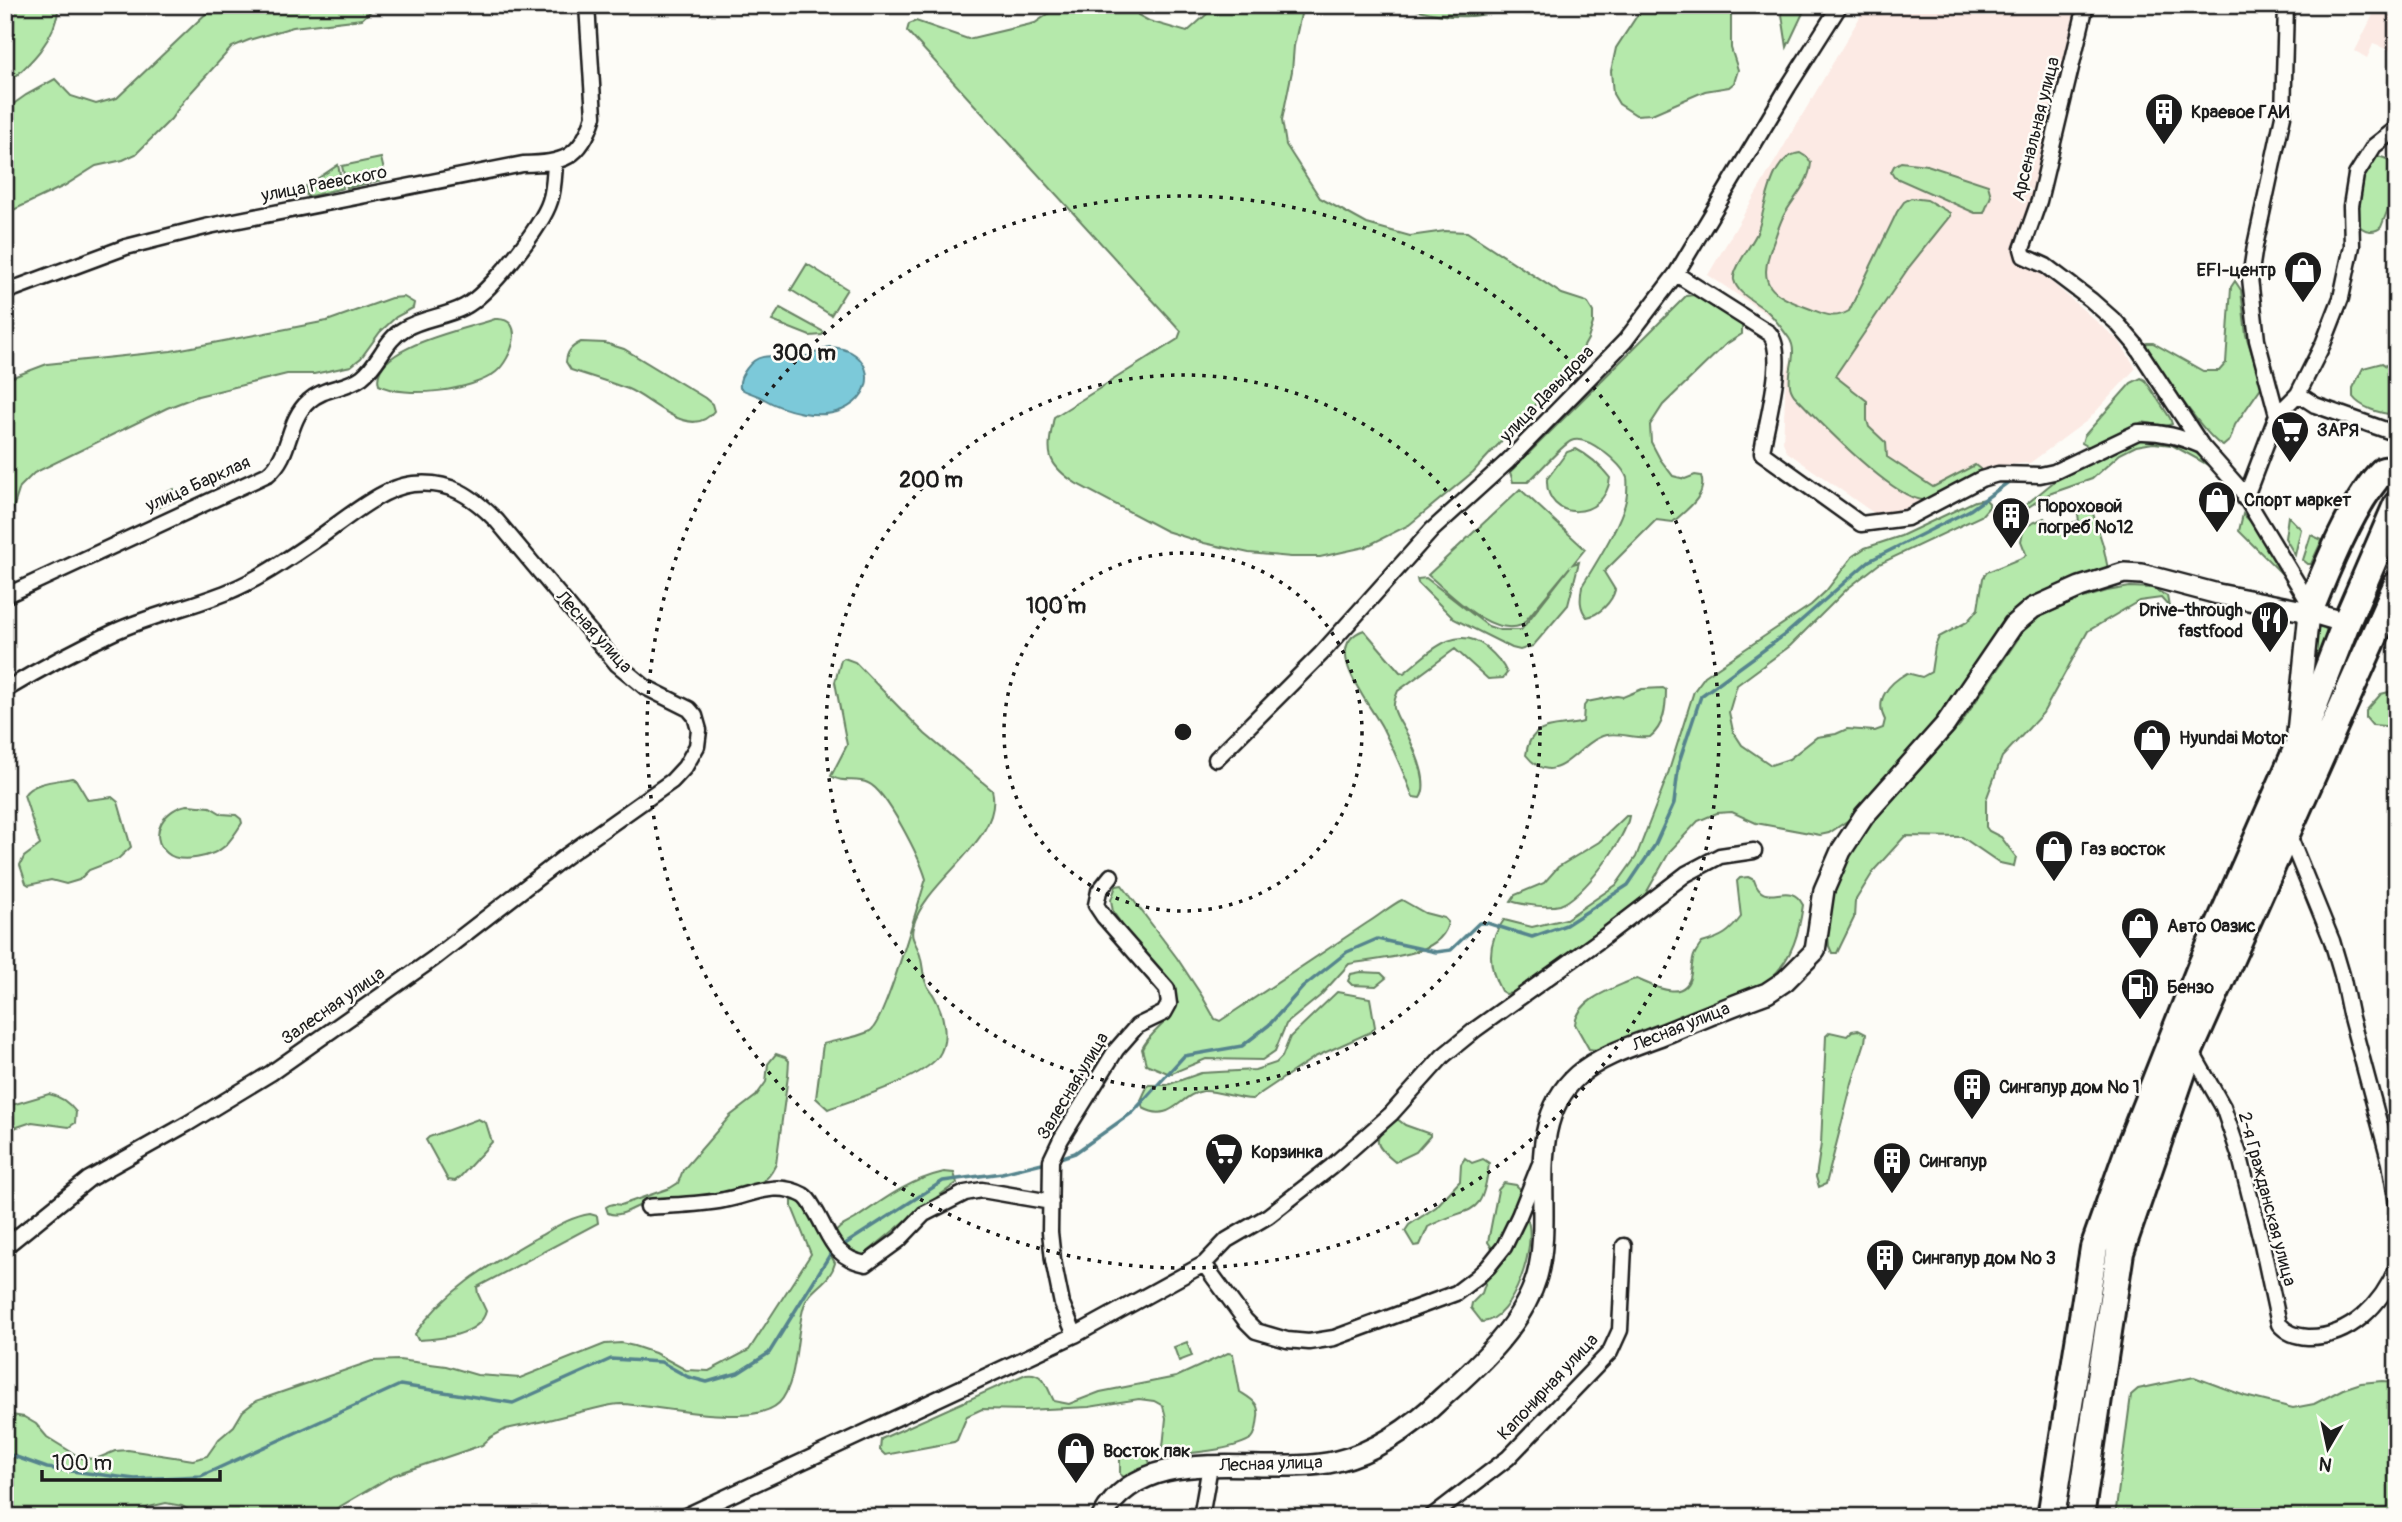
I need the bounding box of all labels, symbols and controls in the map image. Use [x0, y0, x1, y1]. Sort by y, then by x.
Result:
street label: Арсенальная улица [2007, 54, 2065, 204]
building icon: Краевое ГАИ [2143, 91, 2185, 146]
place label: Краевое ГАИ [2191, 101, 2290, 124]
street label: улица Раевского [258, 160, 389, 208]
shop icon: EFI-центр [2282, 249, 2324, 304]
place label: EFI-центр [2196, 259, 2276, 282]
text: 300 m [772, 340, 836, 367]
street label: улица Давыдова [1494, 341, 1599, 448]
supermarket icon: ЗАРЯ [2269, 409, 2311, 464]
place label: ЗАРЯ [2317, 419, 2359, 442]
street label: улица Барклая [141, 451, 254, 518]
text: 200 m [899, 467, 963, 494]
shop icon: Спорт маркет [2196, 479, 2238, 534]
place label: Спорт маркет [2244, 489, 2352, 512]
building icon: Пороховой погреб №12 [1990, 495, 2032, 550]
place label: Пороховой погреб №12 [2038, 495, 2134, 539]
street label: Лесная улица [550, 585, 637, 678]
text: 100 m [1026, 593, 1086, 620]
place label: Drive-through fastfood [2139, 599, 2244, 643]
restaurant icon: Drive-through fastfood [2249, 599, 2291, 654]
shop icon: Hyundai Motor [2131, 717, 2173, 772]
centre of rings [1171, 720, 1195, 744]
place label: Hyundai Motor [2179, 727, 2288, 750]
shop icon: Газ восток [2033, 828, 2075, 883]
place label: Газ восток [2081, 838, 2166, 861]
shop icon: Авто Оазис [2119, 905, 2161, 960]
place label: Авто Оазис [2167, 915, 2256, 938]
street label: Залесная улица [277, 962, 389, 1050]
fuel station icon: Бензо [2119, 966, 2161, 1021]
place label: Бензо [2167, 976, 2214, 999]
street label: Лесная улица [1628, 997, 1733, 1057]
street label: Залесная улица [1032, 1028, 1114, 1144]
building icon: Сингапур дом № 1 [1951, 1066, 1993, 1121]
place label: Сингапур дом № 1 [1999, 1076, 2140, 1099]
street label: 2-я Гражданская улица [2233, 1109, 2301, 1289]
supermarket icon: Корзинка [1203, 1131, 1245, 1186]
building icon: Сингапур [1871, 1140, 1913, 1195]
place label: Корзинка [1251, 1141, 1323, 1164]
place label: Сингапур [1919, 1150, 1987, 1173]
building icon: Сингапур дом № 3 [1864, 1237, 1906, 1292]
place label: Сингапур дом № 3 [1912, 1247, 2056, 1270]
street label: Капонирная улица [1493, 1329, 1603, 1445]
north arrow [2294, 1414, 2364, 1484]
shop icon: Восток пак [1055, 1430, 1097, 1485]
scale bar [42, 1438, 220, 1482]
place label: Восток пак [1103, 1440, 1190, 1463]
text: 100 m [52, 1450, 112, 1477]
street label: Лесная улица [1218, 1451, 1323, 1477]
text: N [2317, 1451, 2334, 1477]

